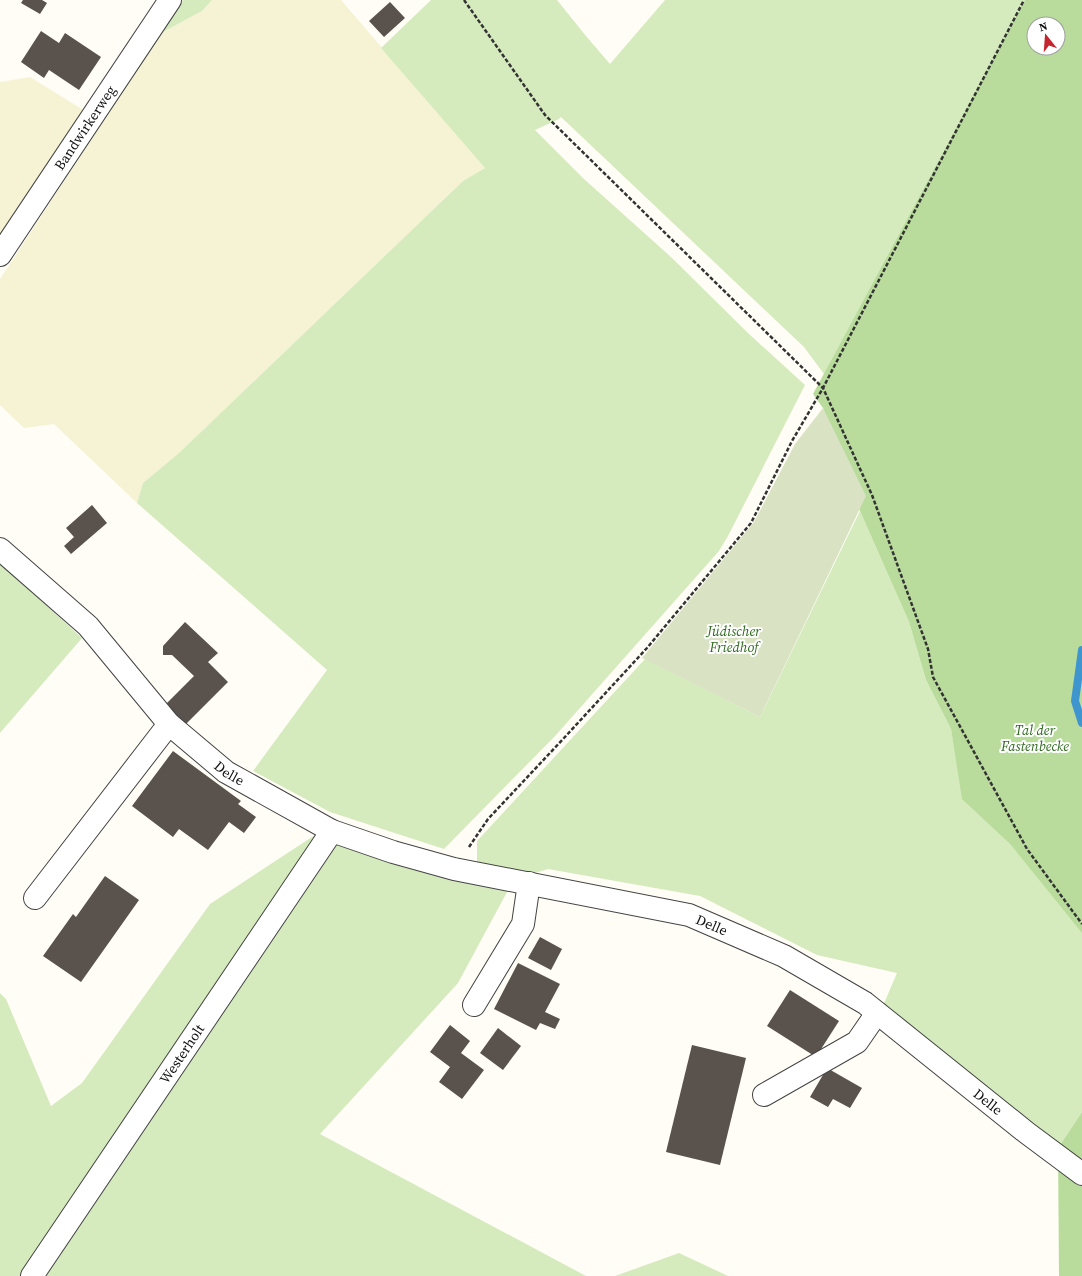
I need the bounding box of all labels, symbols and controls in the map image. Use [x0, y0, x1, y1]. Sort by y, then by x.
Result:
north arrow [1026, 16, 1066, 56]
text: N [1037, 19, 1049, 35]
street label: Bandwirkerweg [49, 81, 120, 174]
park label: Jüdischer Friedhof [705, 621, 761, 657]
park label: Tal der Fastenbecke [1000, 720, 1069, 756]
street label: Delle [210, 756, 248, 790]
street label: Delle [693, 909, 731, 940]
street label: Westerholt [155, 1020, 209, 1088]
street label: Delle [969, 1084, 1007, 1120]

